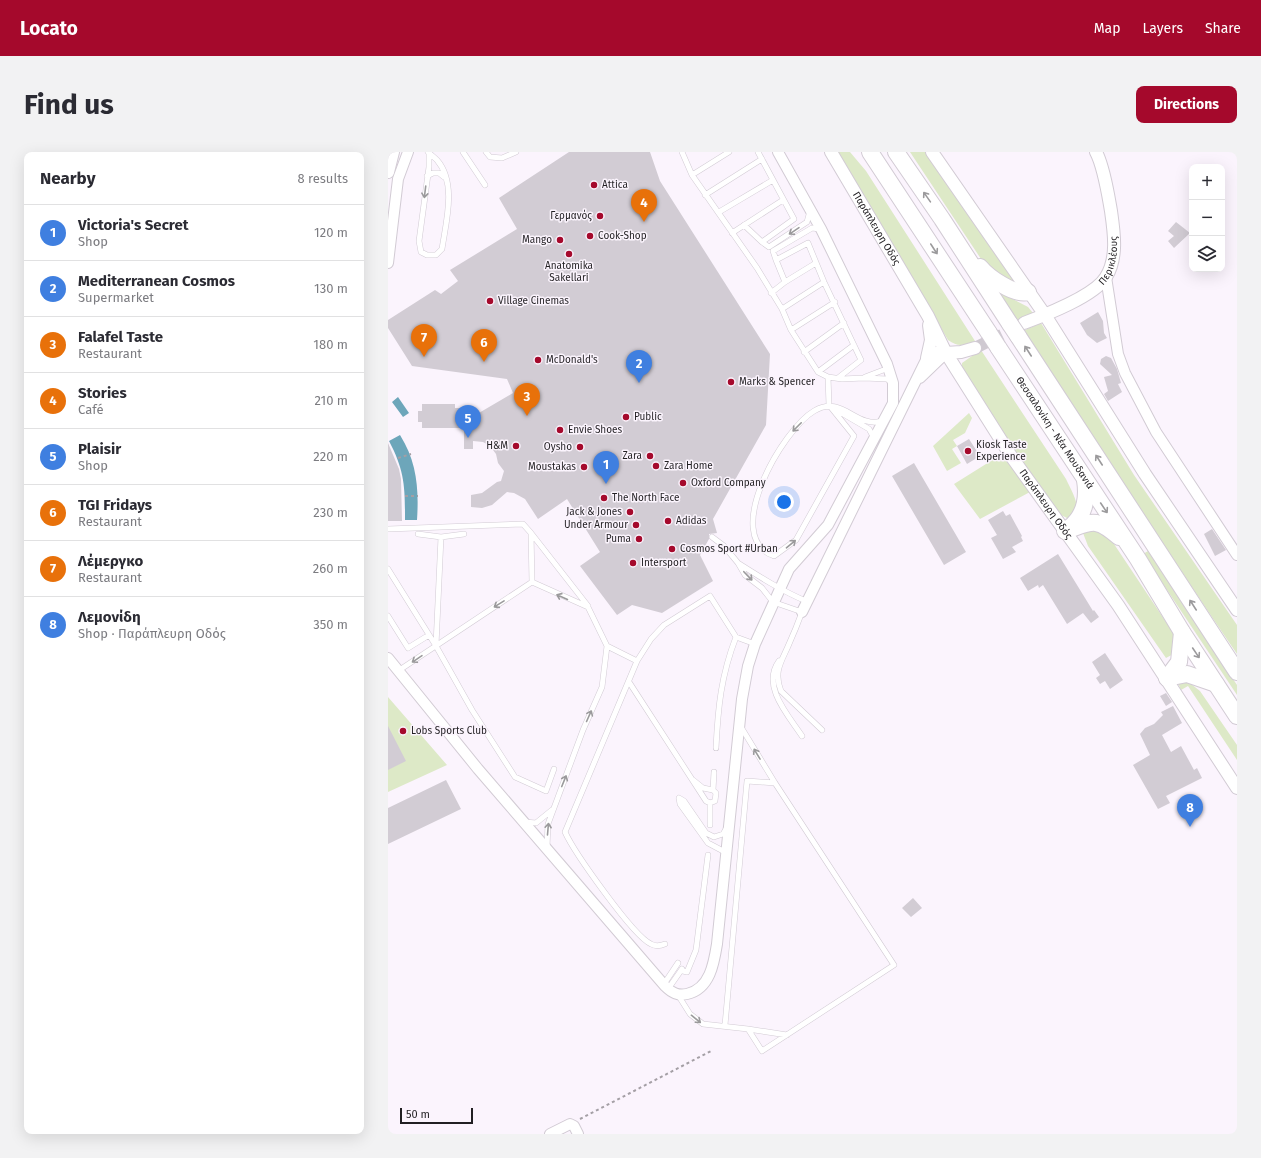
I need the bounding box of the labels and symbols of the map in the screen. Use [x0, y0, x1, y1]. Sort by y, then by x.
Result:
place label: Attica [602, 179, 628, 191]
marker: Attica [589, 180, 599, 190]
one-way arrow [421, 185, 429, 198]
pin: 4 [631, 189, 657, 222]
street label: Παράπλευρη Οδός [850, 190, 903, 268]
one-way arrow [923, 192, 931, 203]
place label: Γερμανός [550, 209, 592, 222]
marker: Γερμανός [595, 211, 605, 221]
one-way arrow [789, 227, 800, 235]
place label: Cook-Shop [598, 230, 647, 242]
marker: Cook-Shop [585, 231, 595, 241]
place label: Mango [522, 234, 552, 246]
marker: Mango [555, 235, 565, 245]
street label: Περικλέους [1096, 236, 1120, 288]
one-way arrow [930, 243, 938, 254]
marker: Anatomika Sakellari [564, 249, 574, 259]
place label: Anatomika Sakellari [545, 260, 593, 284]
place label: Village Cinemas [498, 295, 569, 307]
marker: Village Cinemas [485, 296, 495, 306]
pin: 7 [411, 324, 437, 357]
pin: 6 [471, 329, 497, 362]
one-way arrow [1024, 346, 1032, 357]
pin: 2 [626, 350, 652, 383]
place label: McDonald's [546, 354, 598, 366]
marker: McDonald's [533, 355, 543, 365]
street label: Θεσσαλονίκη - Νέα Μουδανιά [1013, 374, 1097, 491]
place label: Marks & Spencer [739, 376, 815, 388]
marker: Marks & Spencer [726, 377, 736, 387]
pin: 3 [514, 383, 540, 416]
pin: 5 [455, 405, 481, 438]
place label: Public [634, 411, 662, 423]
marker: Public [621, 412, 631, 422]
one-way arrow [792, 422, 802, 432]
place label: Envie Shoes [568, 424, 622, 436]
marker: Envie Shoes [555, 425, 565, 435]
place label: Kiosk Taste Experience [976, 439, 1027, 463]
place label: H&M [486, 440, 508, 452]
marker: H&M [511, 441, 521, 451]
place label: Oysho [544, 441, 572, 453]
marker: Oysho [575, 442, 585, 452]
marker: Kiosk Taste Experience [963, 446, 973, 456]
place label: Zara [623, 450, 642, 462]
pin: 1 [593, 451, 619, 484]
marker: Zara [645, 451, 655, 461]
one-way arrow [1095, 455, 1103, 466]
place label: Zara Home [664, 460, 713, 472]
place label: Moustakas [528, 461, 576, 473]
marker: Zara Home [651, 461, 661, 471]
marker: Moustakas [579, 462, 589, 472]
street label: Παράπλευρη Οδός [1017, 467, 1075, 542]
place label: Oxford Company [691, 477, 766, 489]
marker: Oxford Company [678, 478, 688, 488]
place label: The North Face [612, 492, 680, 504]
your location [774, 492, 794, 512]
marker: The North Face [599, 493, 609, 503]
one-way arrow [1100, 502, 1108, 513]
place label: Jack & Jones [566, 506, 622, 518]
marker: Jack & Jones [625, 507, 635, 517]
place label: Adidas [676, 515, 707, 527]
marker: Adidas [663, 516, 673, 526]
place label: Under Armour [564, 519, 628, 531]
marker: Under Armour [631, 520, 641, 530]
place label: Puma [606, 533, 631, 545]
marker: Puma [634, 534, 644, 544]
one-way arrow [785, 540, 796, 549]
place label: Cosmos Sport #Urban [680, 543, 778, 555]
marker: Cosmos Sport #Urban [667, 544, 677, 554]
place label: Intersport [641, 557, 687, 569]
marker: Intersport [628, 558, 638, 568]
one-way arrow [743, 571, 752, 581]
one-way arrow [557, 593, 569, 600]
one-way arrow [1189, 599, 1197, 610]
one-way arrow [493, 601, 505, 609]
one-way arrow [1192, 647, 1200, 658]
one-way arrow [411, 655, 423, 663]
one-way arrow [586, 711, 594, 723]
place label: Lobs Sports Club [411, 725, 487, 737]
marker: Lobs Sports Club [398, 726, 408, 736]
one-way arrow [753, 748, 761, 760]
one-way arrow [561, 775, 569, 787]
pin: 8 [1177, 794, 1203, 827]
one-way arrow [544, 823, 551, 836]
one-way arrow [690, 1014, 701, 1023]
scale bar [400, 1106, 473, 1125]

